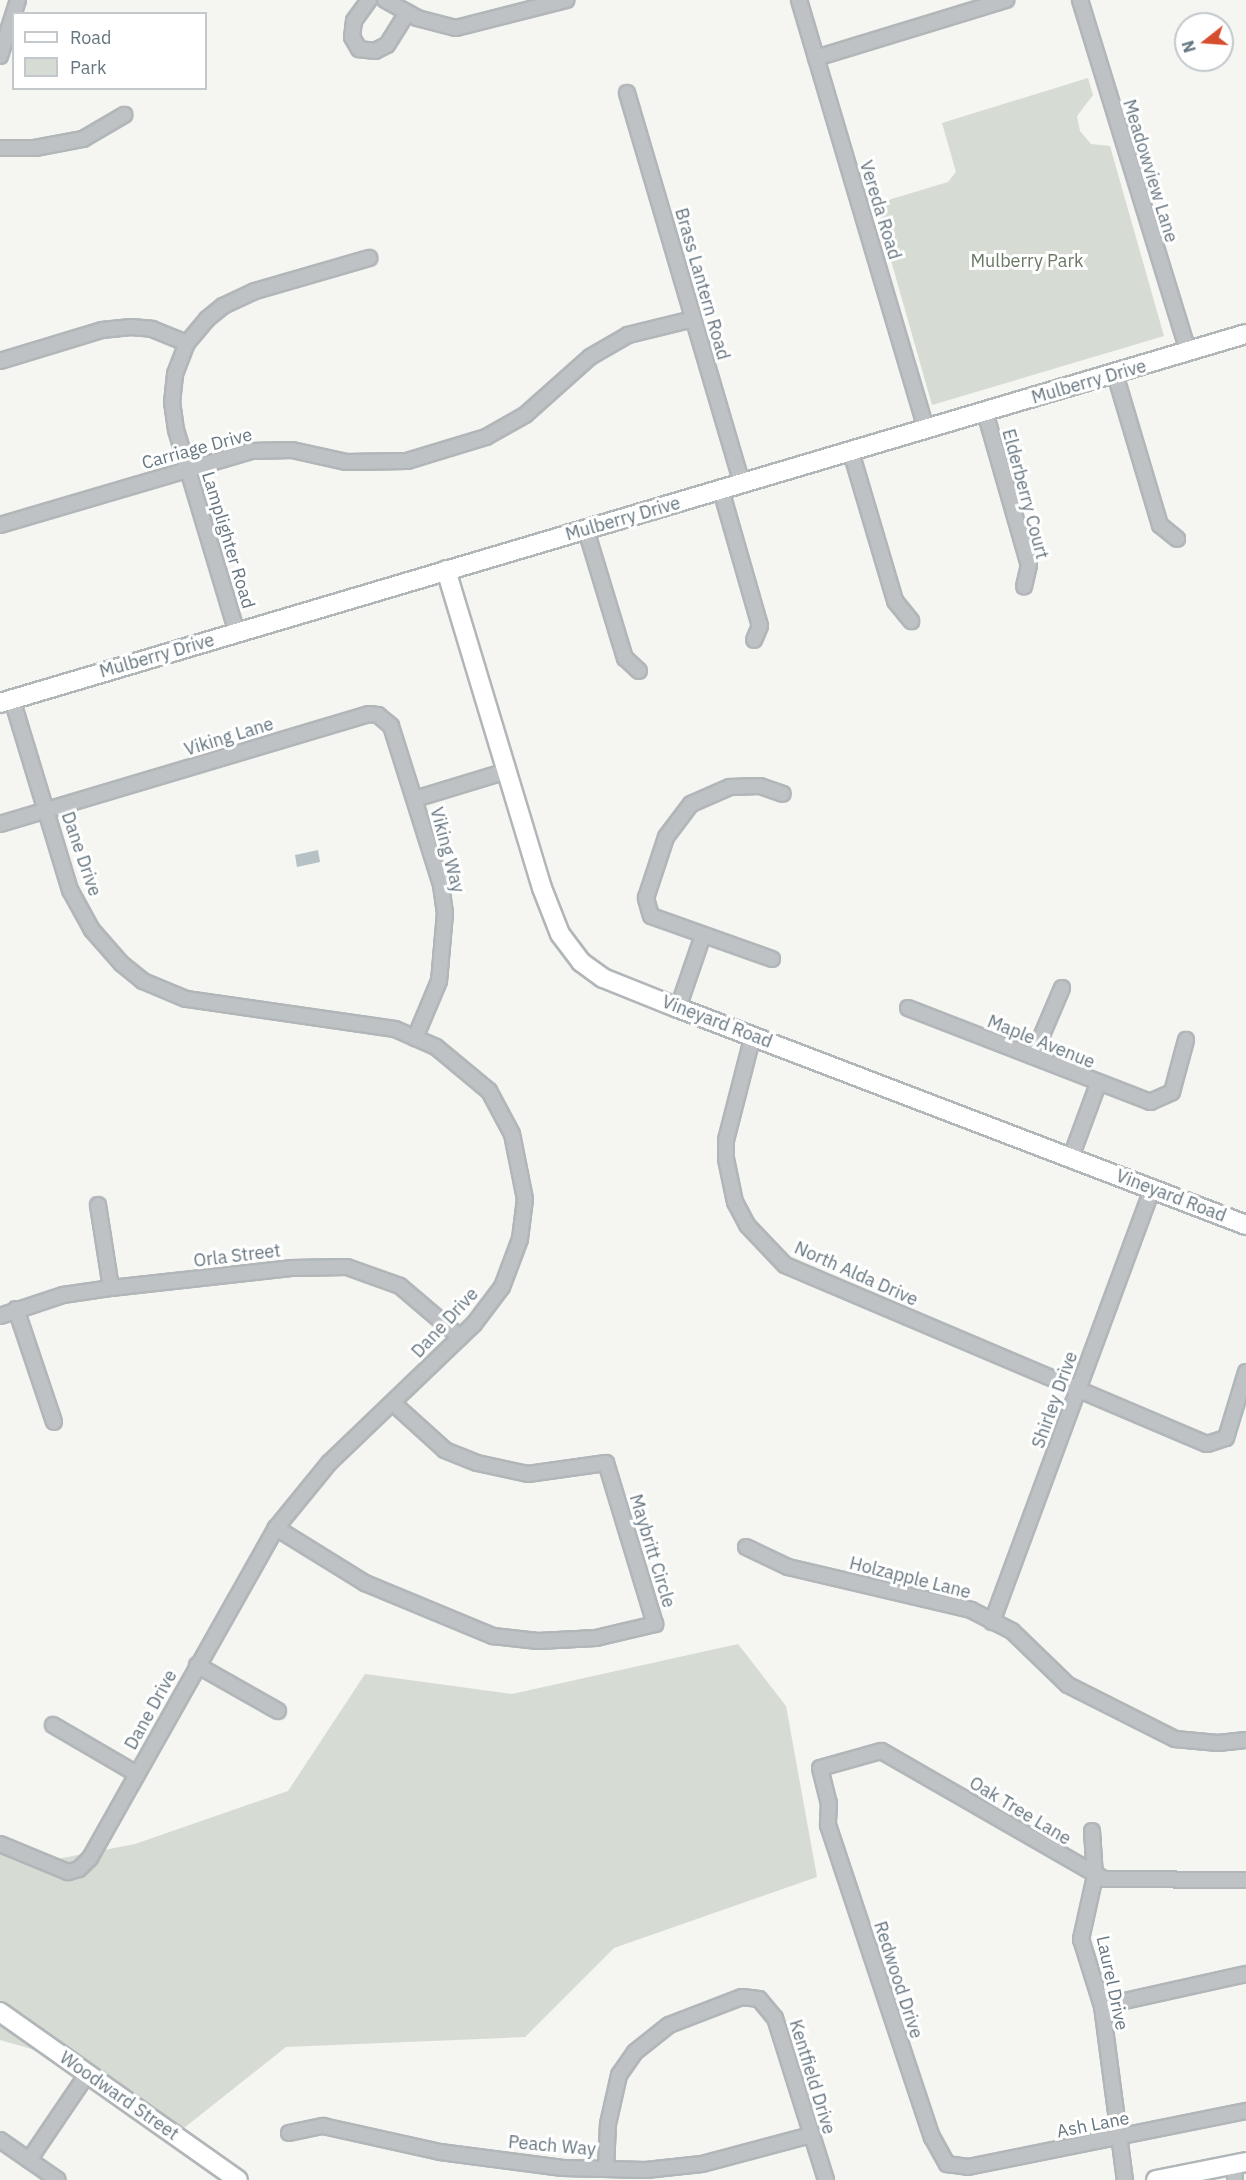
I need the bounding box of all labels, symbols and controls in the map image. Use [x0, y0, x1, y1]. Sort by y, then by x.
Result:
legend [12, 12, 207, 90]
north arrow [1174, 12, 1234, 72]
text: Road [70, 26, 111, 49]
text: N [1177, 38, 1200, 55]
text: Park [70, 56, 106, 79]
street label: Meadowview Lane [1118, 97, 1182, 245]
street label: Vereda Road [855, 158, 905, 262]
street label: Brass Lantern Road [670, 206, 734, 362]
park label: Mulberry Park [970, 250, 1084, 272]
street label: Mulberry Drive [1029, 355, 1149, 409]
street label: Carriage Drive [139, 424, 255, 474]
street label: Elderberry Court [997, 427, 1053, 561]
street label: Lamplighter Road [197, 469, 259, 611]
street label: Mulberry Drive [563, 492, 683, 546]
street label: Mulberry Drive [97, 629, 217, 683]
street label: Viking Lane [182, 713, 276, 761]
street label: Viking Way [425, 805, 469, 895]
street label: Dane Drive [56, 809, 106, 899]
street label: Vineyard Road [659, 991, 775, 1053]
street label: Maple Avenue [984, 1011, 1098, 1073]
street label: Vineyard Road [1113, 1165, 1229, 1227]
street label: North Alda Drive [791, 1237, 921, 1311]
street label: Orla Street [192, 1240, 282, 1272]
street label: Dane Drive [407, 1284, 483, 1362]
street label: Shirley Drive [1027, 1349, 1083, 1451]
street label: Maybritt Circle [625, 1492, 679, 1610]
street label: Holzapple Lane [847, 1552, 973, 1604]
street label: Dane Drive [120, 1666, 182, 1754]
street label: Oak Tree Lane [965, 1772, 1075, 1850]
street label: Redwood Drive [869, 1919, 927, 2041]
street label: Laurel Drive [1091, 1934, 1133, 2032]
street label: Kentfield Drive [784, 2017, 840, 2137]
street label: Woodward Street [55, 2047, 183, 2145]
street label: Ash Lane [1055, 2107, 1131, 2143]
street label: Peach Way [507, 2131, 597, 2161]

